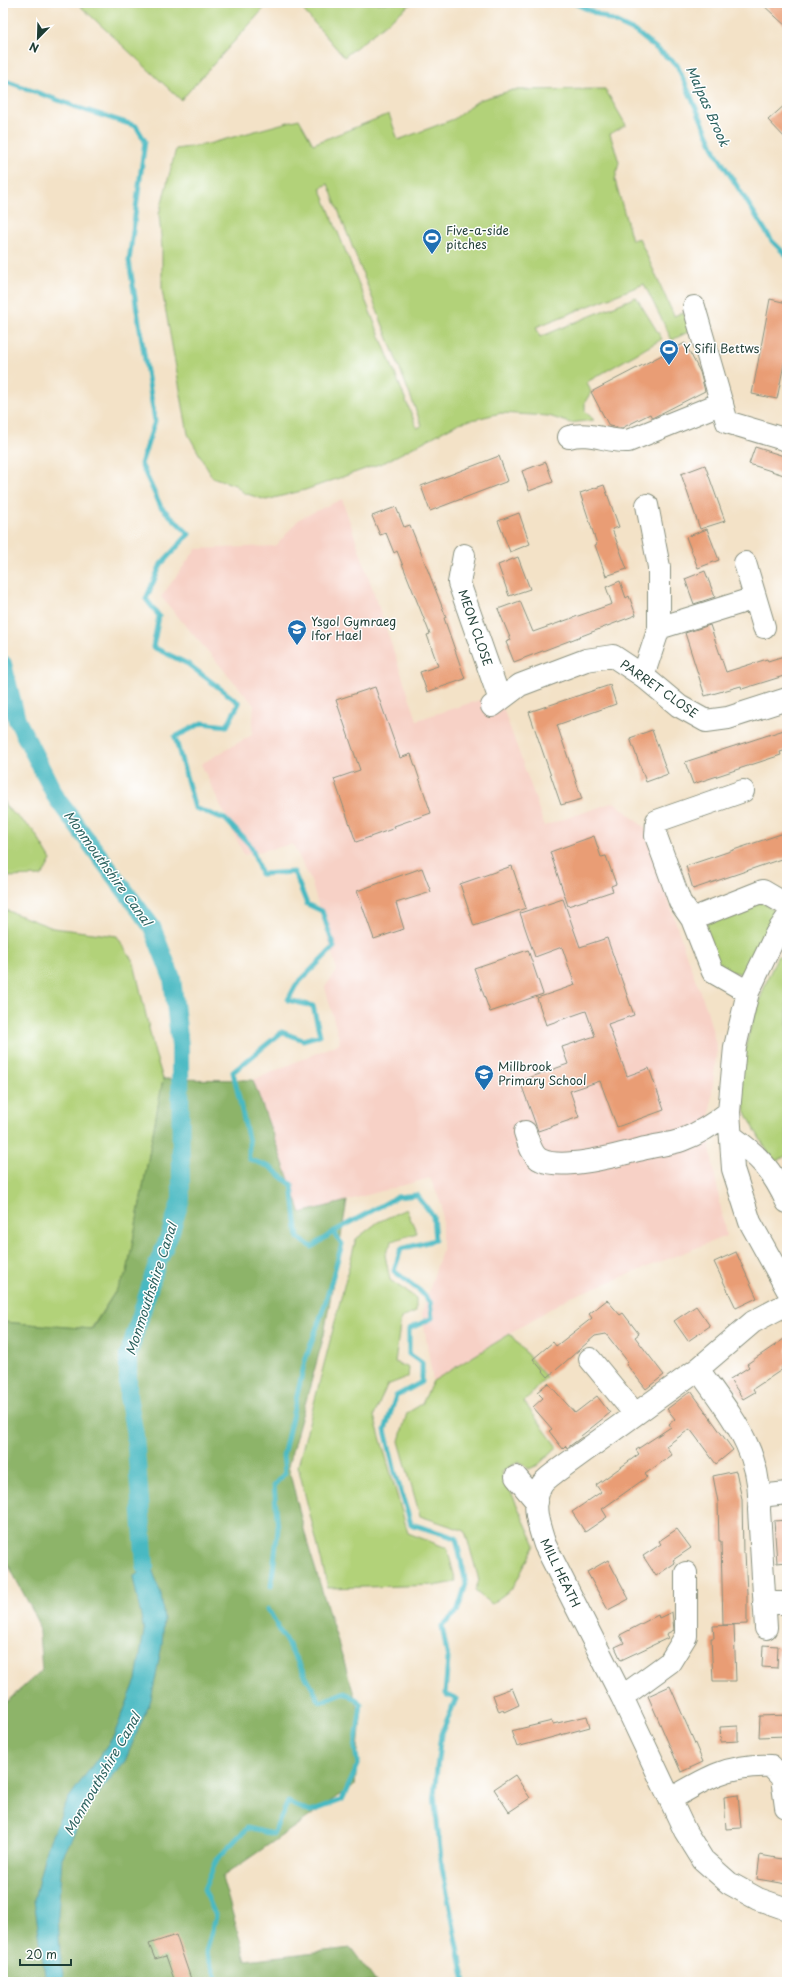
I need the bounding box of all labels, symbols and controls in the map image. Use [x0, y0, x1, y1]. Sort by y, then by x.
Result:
north arrow [18, 18, 58, 58]
text: N [26, 38, 41, 57]
water label: Malpas Brook [682, 62, 735, 150]
place label: Five-a-side pitches [446, 221, 509, 253]
sports icon: Five-a-side pitches [421, 227, 443, 255]
sports icon: Y Sifil Bettws [658, 338, 680, 366]
place label: Y Sifil Bettws [683, 339, 760, 357]
street label: MEON CLOSE [454, 587, 498, 669]
place label: Ysgol Gymraeg Ifor Hael [311, 612, 396, 644]
school or university icon: Ysgol Gymraeg Ifor Hael [286, 618, 308, 646]
street label: PARRET CLOSE [617, 655, 702, 722]
water label: Monmouthshire Canal [60, 806, 158, 931]
place label: Millbrook Primary School [498, 1057, 586, 1089]
school or university icon: Millbrook Primary School [473, 1063, 495, 1091]
water label: Monmouthshire Canal [120, 1218, 182, 1358]
street label: MILL HEATH [536, 1535, 585, 1610]
water label: Monmouthshire Canal [59, 1707, 146, 1838]
scale bar [20, 1941, 71, 1967]
text: 20 m [26, 1945, 57, 1963]

